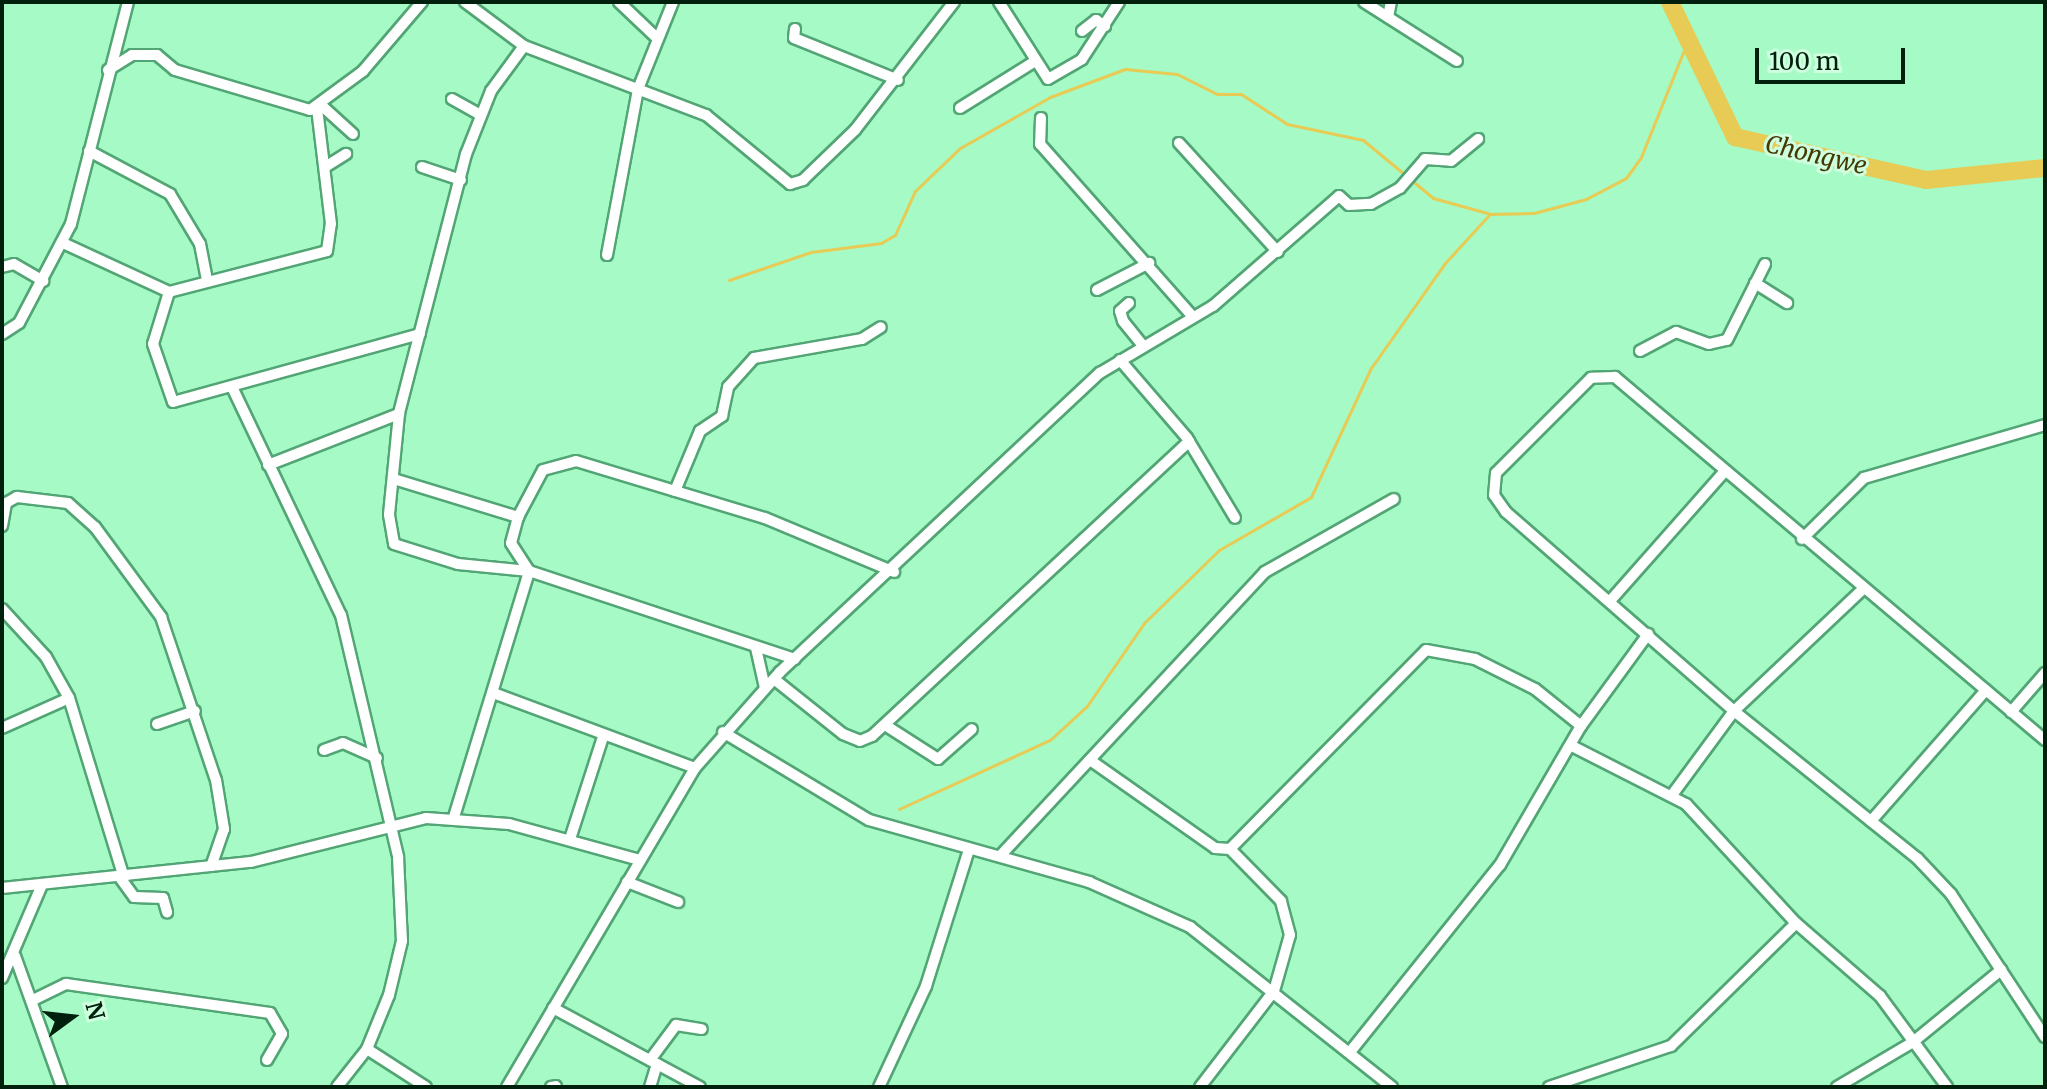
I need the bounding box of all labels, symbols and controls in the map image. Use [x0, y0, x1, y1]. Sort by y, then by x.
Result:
scale bar [1759, 32, 1909, 82]
text: 100 m [1769, 46, 1839, 77]
water label: Chongwe [1762, 129, 1870, 181]
north arrow [32, 977, 112, 1057]
text: N [79, 999, 111, 1023]

